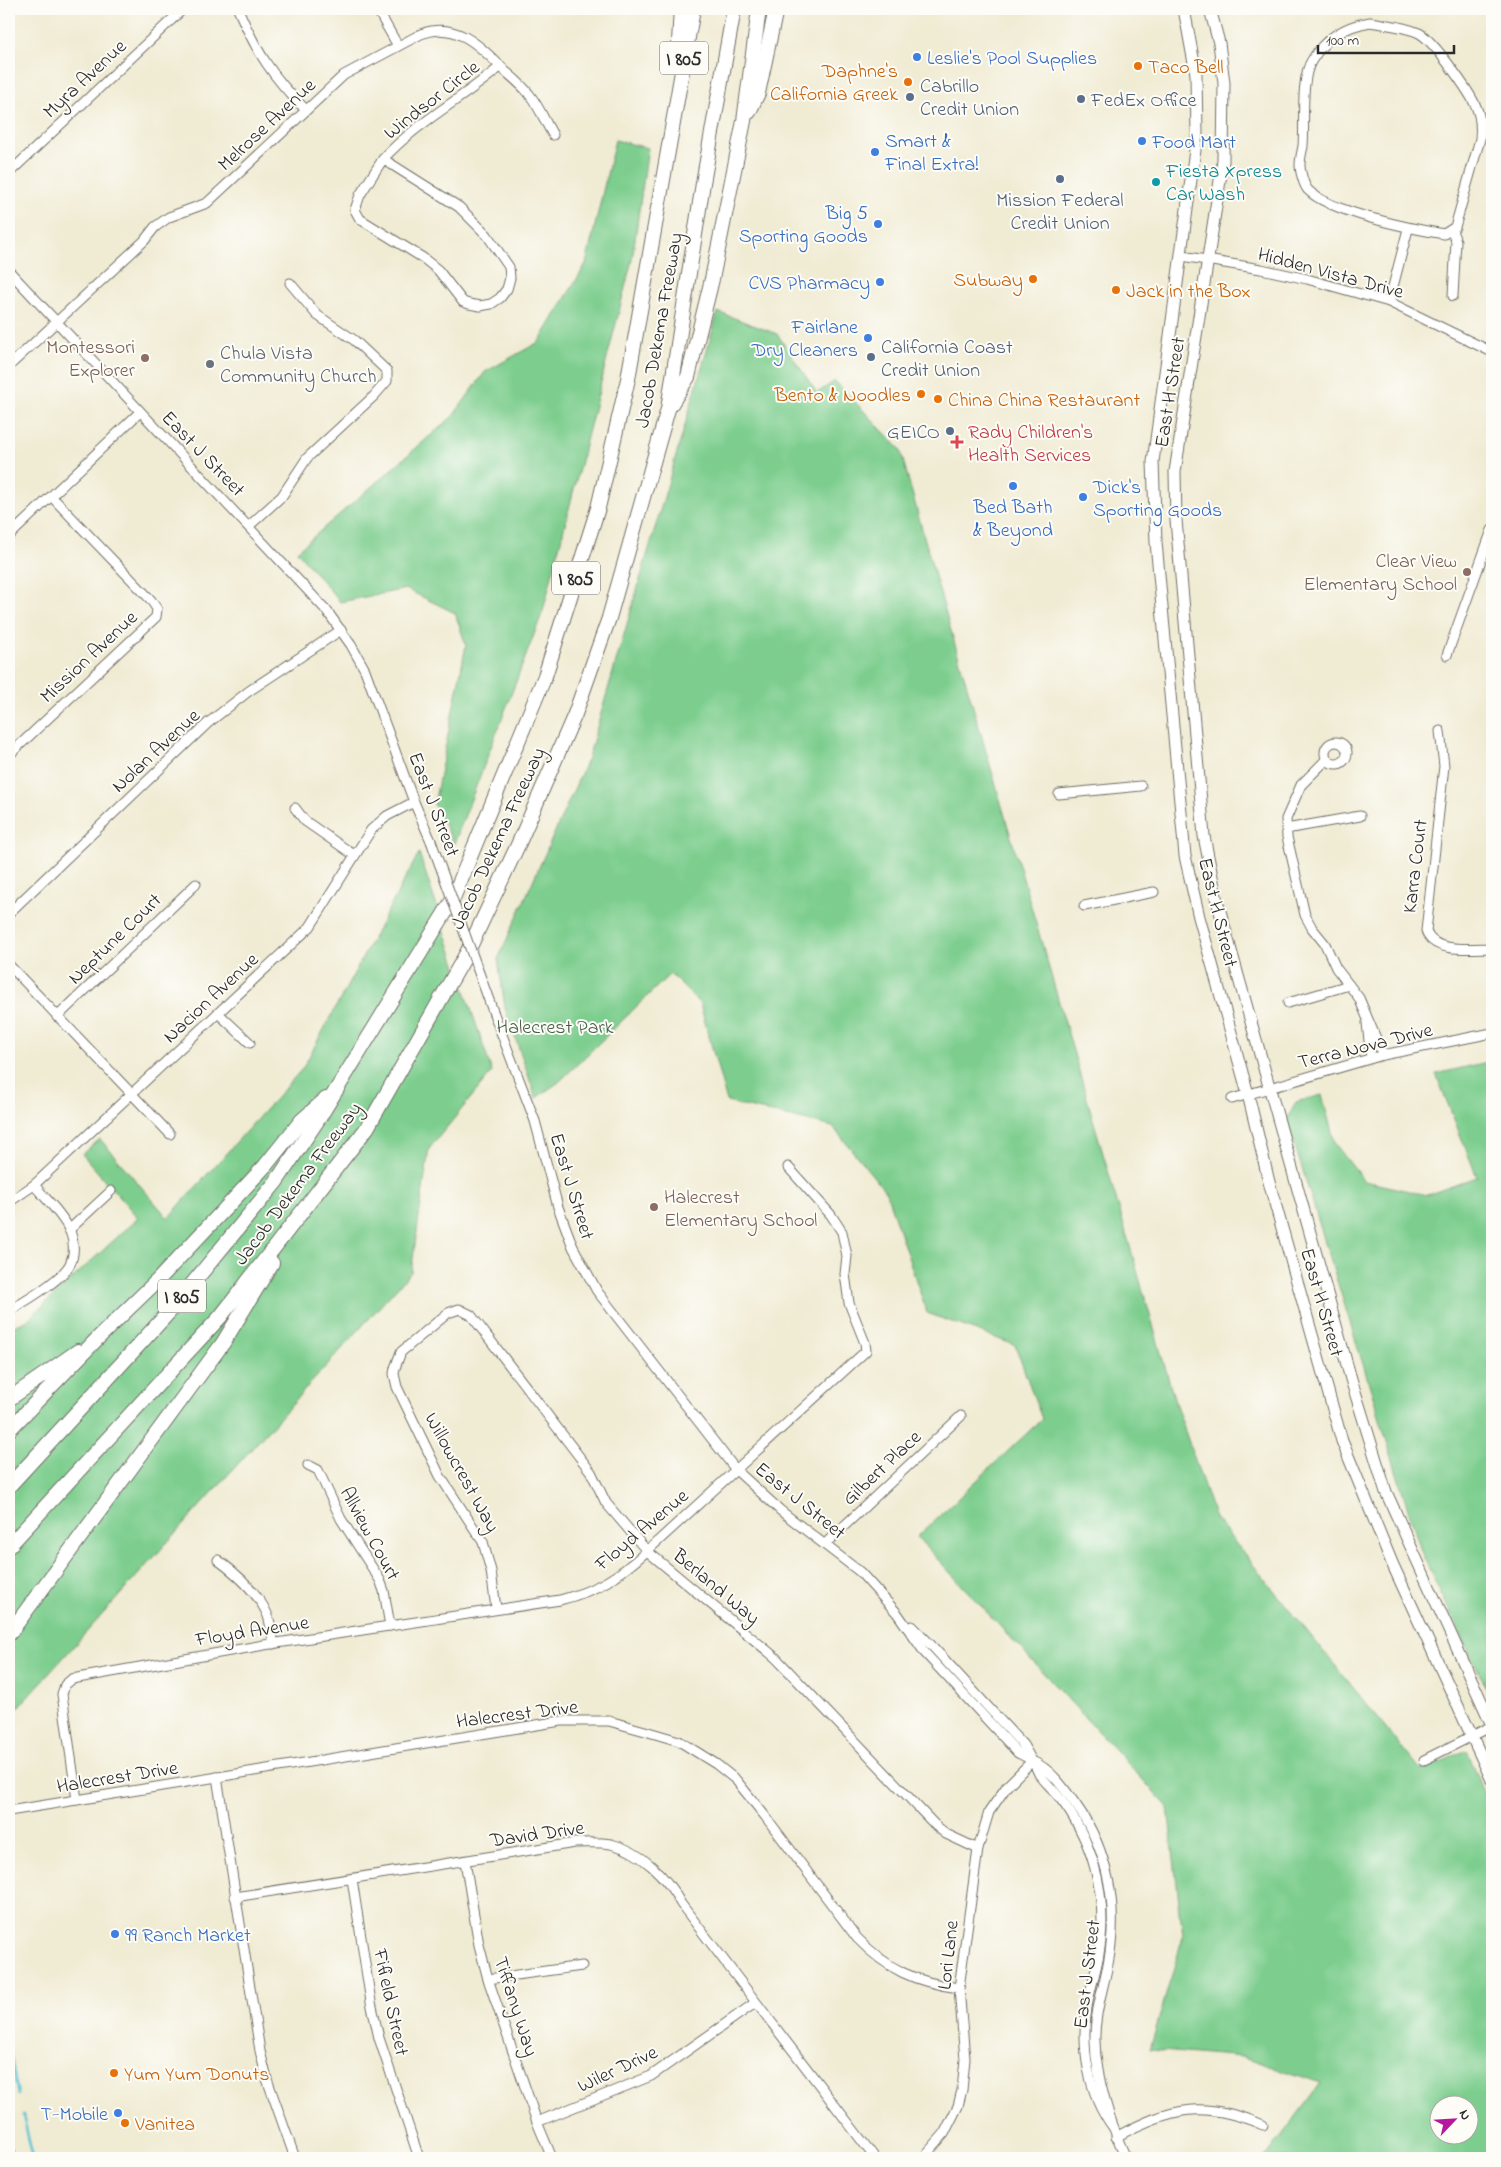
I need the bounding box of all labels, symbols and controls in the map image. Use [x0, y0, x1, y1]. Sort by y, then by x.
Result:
scale bar [1318, 22, 1455, 54]
text: 100 m [1326, 30, 1359, 52]
street label: Myra Avenue [37, 33, 134, 126]
road number: I 805 [660, 42, 708, 74]
place label: Leslie's Pool Supplies [927, 45, 1097, 74]
marker: Leslie's Pool Supplies [911, 51, 923, 63]
street label: Windsor Circle [378, 54, 487, 148]
place label: Taco Bell [1148, 54, 1224, 83]
place label: Daphne's California Greek [770, 58, 898, 110]
marker: Taco Bell [1132, 60, 1144, 72]
street label: Melrose Avenue [212, 73, 323, 179]
place label: Cabrillo Credit Union [920, 73, 1019, 125]
marker: Daphne's California Greek [902, 76, 914, 88]
place label: FedEx Office [1090, 87, 1197, 116]
marker: Cabrillo Credit Union [904, 91, 916, 103]
marker: FedEx Office [1075, 93, 1087, 105]
place label: Smart & Final Extra! [884, 128, 978, 180]
place label: Food Mart [1151, 129, 1236, 158]
marker: Food Mart [1136, 135, 1148, 147]
marker: Smart & Final Extra! [869, 146, 881, 158]
place label: Fiesta Xpress Car Wash [1165, 158, 1282, 210]
marker: Mission Federal Credit Union [1054, 173, 1066, 185]
marker: Fiesta Xpress Car Wash [1150, 176, 1162, 188]
place label: Mission Federal Credit Union [996, 187, 1124, 239]
place label: Big 5 Sporting Goods [739, 200, 868, 253]
marker: Big 5 Sporting Goods [872, 218, 884, 230]
street label: Jacob Dekema Freeway [629, 230, 692, 430]
street label: Hidden Vista Drive [1254, 241, 1407, 308]
place label: Subway [953, 267, 1023, 296]
place label: CVS Pharmacy [749, 270, 870, 299]
marker: Subway [1027, 273, 1039, 285]
marker: CVS Pharmacy [874, 276, 886, 288]
place label: Jack in the Box [1126, 278, 1251, 307]
marker: Jack in the Box [1110, 284, 1122, 296]
place label: Fairlane Dry Cleaners [751, 314, 858, 366]
marker: Fairlane Dry Cleaners [862, 332, 874, 344]
place label: Montessori Explorer [46, 334, 136, 386]
place label: California Coast Credit Union [881, 334, 1013, 386]
street label: East H Street [1148, 335, 1195, 450]
place label: Chula Vista Community Church [220, 340, 377, 392]
marker: California Coast Credit Union [865, 351, 877, 363]
marker: Montessori Explorer [139, 352, 151, 364]
marker: Chula Vista Community Church [204, 358, 216, 370]
place label: Bento & Noodles [773, 382, 911, 411]
place label: China China Restaurant [948, 387, 1140, 416]
marker: Bento & Noodles [915, 388, 927, 400]
marker: China China Restaurant [932, 393, 944, 405]
street label: East J Street [154, 405, 251, 505]
place label: GEICO [887, 419, 940, 448]
place label: Rady Children's Health Services [968, 419, 1093, 471]
marker: GEICO [944, 425, 956, 437]
marker: Rady Children's Health Services [950, 435, 964, 449]
place label: Dick's Sporting Goods [1092, 474, 1222, 527]
marker: Bed Bath & Beyond [1007, 480, 1019, 492]
marker: Dick's Sporting Goods [1077, 491, 1089, 503]
place label: Bed Bath & Beyond [972, 494, 1053, 546]
place label: Clear View Elementary School [1304, 548, 1457, 600]
road number: I 805 [552, 562, 600, 594]
marker: Clear View Elementary School [1461, 566, 1473, 578]
street label: Mission Avenue [34, 605, 145, 711]
street label: Nolan Avenue [106, 703, 208, 801]
street label: Jacob Dekema Freeway [444, 743, 554, 935]
street label: East J Street [399, 748, 466, 862]
street label: Karra Court [1396, 817, 1437, 915]
street label: East H Street [1189, 855, 1244, 971]
street label: Neptune Court [62, 887, 170, 992]
street label: Nacion Avenue [157, 947, 266, 1051]
park label: Halecrest Park [497, 1014, 614, 1043]
street label: Terra Nova Drive [1295, 1017, 1436, 1078]
street label: Jacob Dekema Freeway [228, 1097, 370, 1272]
street label: East J Street [541, 1130, 601, 1244]
place label: Halecrest Elementary School [664, 1184, 817, 1236]
marker: Halecrest Elementary School [648, 1201, 660, 1213]
street label: East H Street [1291, 1245, 1350, 1361]
road number: I 805 [158, 1280, 206, 1312]
street label: Willowcrest Way [416, 1408, 506, 1539]
street label: Gilbert Place [836, 1424, 929, 1513]
street label: East J Street [748, 1456, 852, 1548]
street label: Allview Court [331, 1482, 407, 1587]
street label: Floyd Avenue [589, 1483, 696, 1579]
street label: Berland Way [665, 1542, 765, 1633]
street label: Floyd Avenue [193, 1609, 311, 1656]
street label: Halecrest Drive [455, 1694, 580, 1737]
street label: Halecrest Drive [55, 1755, 180, 1802]
street label: David Drive [487, 1815, 586, 1857]
street label: East J Street [1067, 1918, 1110, 2031]
street label: Lori Lane [931, 1919, 968, 1991]
place label: 99 Ranch Market [125, 1922, 251, 1951]
marker: 99 Ranch Market [109, 1928, 121, 1940]
street label: Fifield Street [364, 1946, 415, 2059]
street label: Tiffany Way [485, 1953, 544, 2061]
street label: Wiler Drive [573, 2039, 663, 2101]
place label: Yum Yum Donuts [124, 2061, 269, 2090]
marker: Yum Yum Donuts [108, 2067, 120, 2079]
north arrow [1428, 2094, 1478, 2144]
place label: T-Mobile [41, 2101, 108, 2130]
text: N [1453, 2106, 1476, 2124]
marker: T-Mobile [112, 2107, 124, 2119]
place label: Vanitea [134, 2111, 195, 2140]
marker: Vanitea [119, 2117, 131, 2129]

